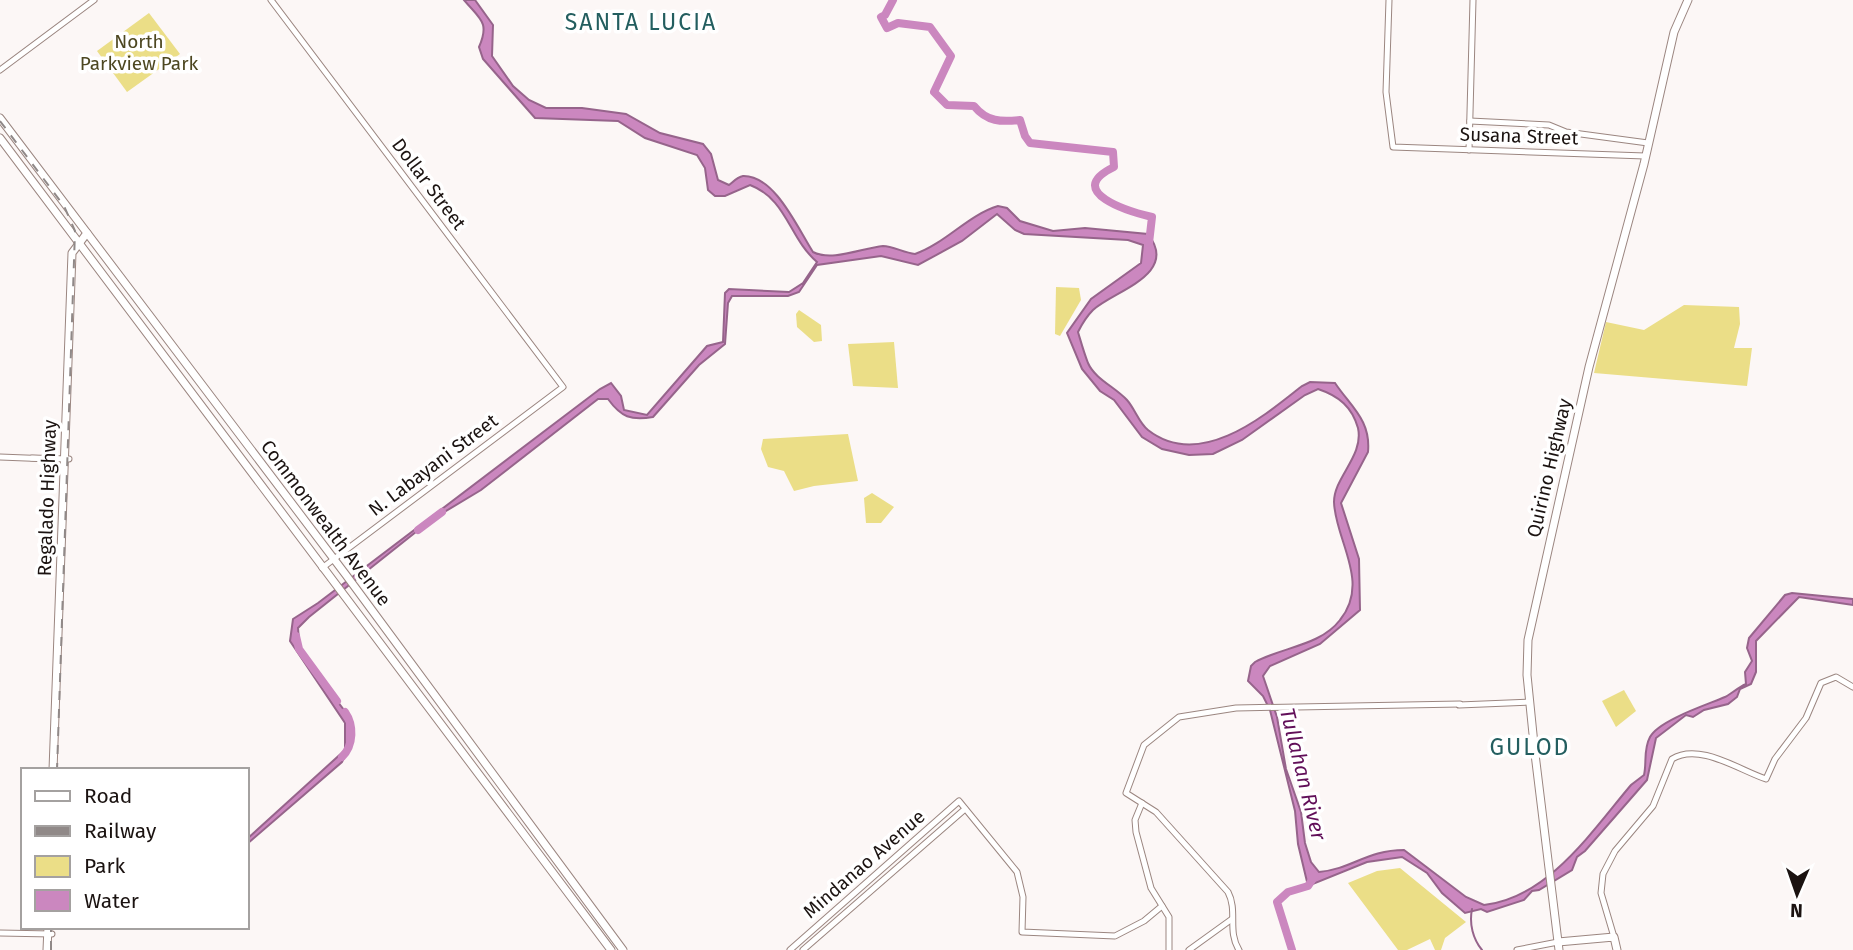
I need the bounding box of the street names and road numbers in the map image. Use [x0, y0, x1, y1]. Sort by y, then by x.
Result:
street label: Susana Street [1459, 122, 1579, 150]
street label: Dollar Street [387, 134, 471, 234]
street label: Quirino Highway [1522, 396, 1576, 540]
street label: N. Labayani Street [364, 409, 502, 521]
street label: Regalado Highway [33, 419, 61, 577]
street label: Commonwealth Avenue [256, 436, 396, 610]
street label: Mindanao Avenue [798, 805, 930, 923]

